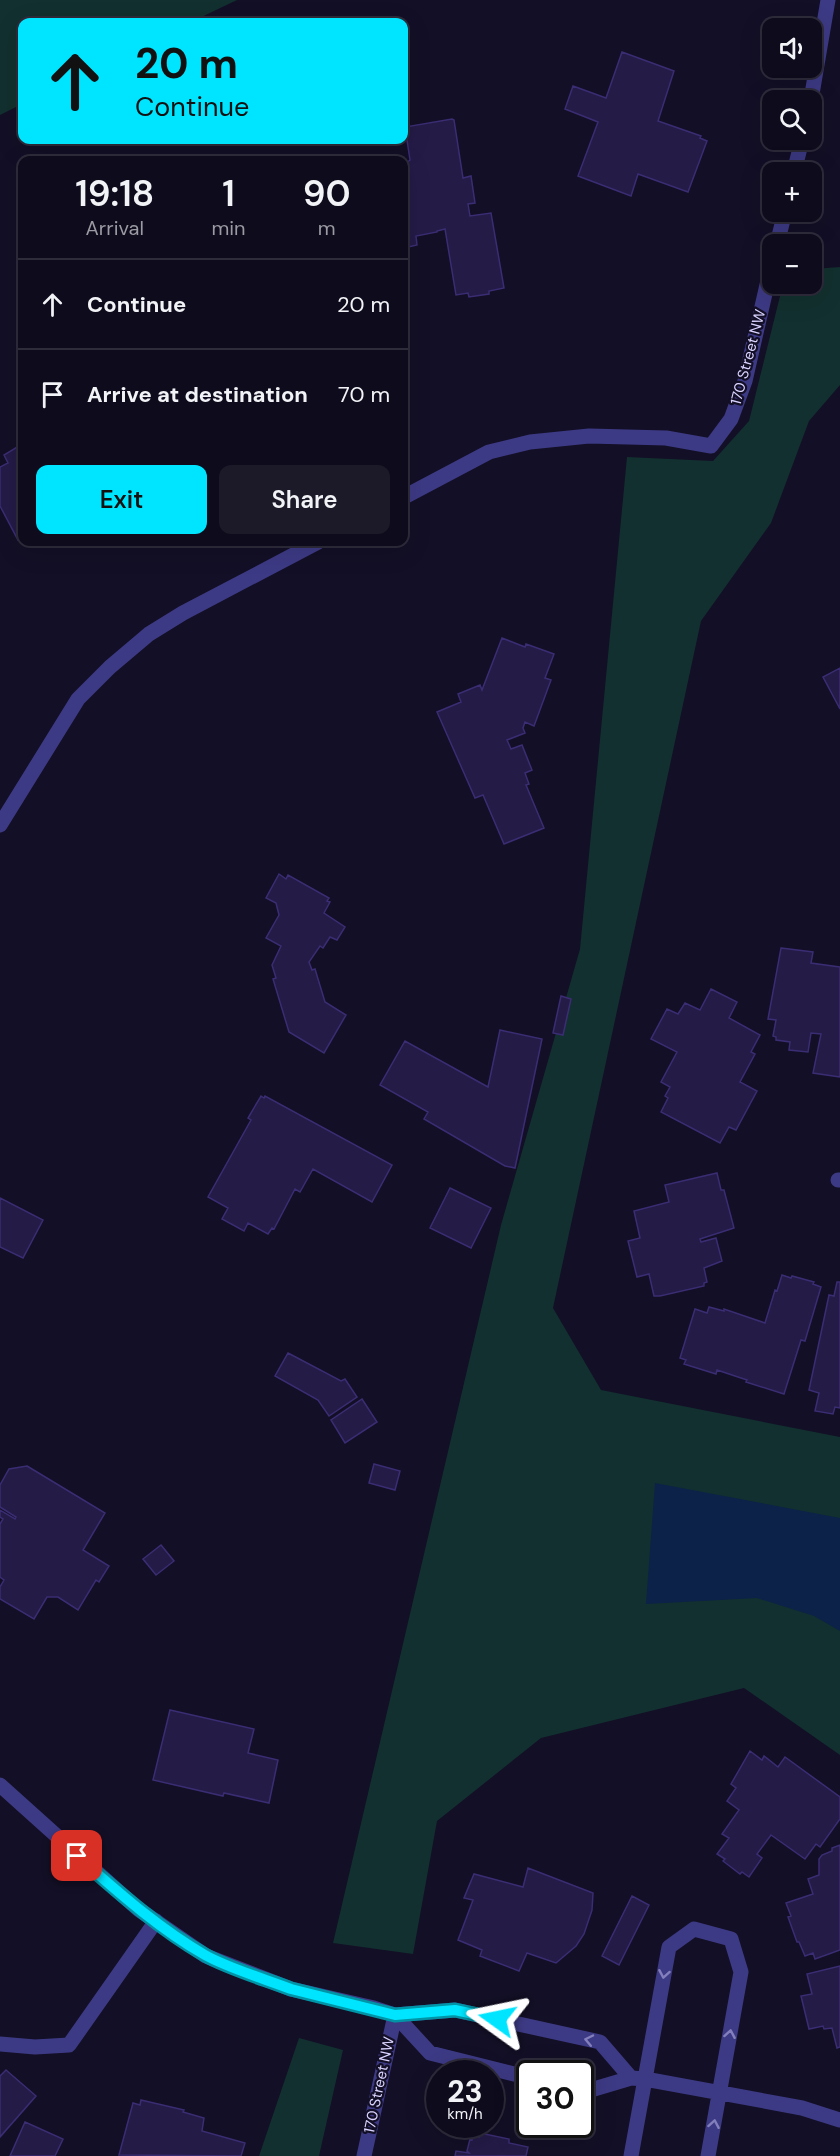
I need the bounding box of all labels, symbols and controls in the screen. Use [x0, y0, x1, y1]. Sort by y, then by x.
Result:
map controls [762, 18, 822, 294]
button: sound [762, 18, 822, 78]
text: 20 m [135, 36, 238, 91]
icon: ahead [36, 42, 114, 120]
text: Continue [135, 89, 249, 124]
button: search [762, 90, 822, 150]
button: + [762, 162, 822, 222]
text: 19:18 [75, 170, 154, 217]
text: 1 [222, 170, 235, 217]
text: 90 [303, 170, 351, 217]
text: Arrival [86, 215, 144, 241]
text: min [211, 215, 246, 241]
text: m [318, 215, 336, 241]
button: − [762, 234, 822, 294]
icon: ahead [36, 288, 69, 321]
text: Continue [87, 290, 186, 319]
text: 20 m [337, 290, 390, 319]
street label: 170 Street NW [726, 307, 770, 407]
icon: arrive [36, 378, 69, 411]
text: Arrive at destination [87, 380, 308, 409]
text: 70 m [338, 380, 390, 409]
button: Exit [36, 465, 207, 534]
button: Share [219, 465, 390, 534]
pin [51, 1830, 102, 1881]
icon: arrive [60, 1839, 93, 1872]
one-way arrow [658, 1969, 671, 1979]
position arrow [465, 1987, 529, 2051]
one-way arrow [723, 2030, 736, 2040]
street label: 170 Street NW [359, 2034, 399, 2135]
one-way arrow [585, 2034, 595, 2047]
speed limit sign: 30 [516, 2060, 594, 2138]
text: 23 [447, 2072, 483, 2111]
text: km/h [447, 2104, 483, 2124]
one-way arrow [707, 2119, 719, 2129]

